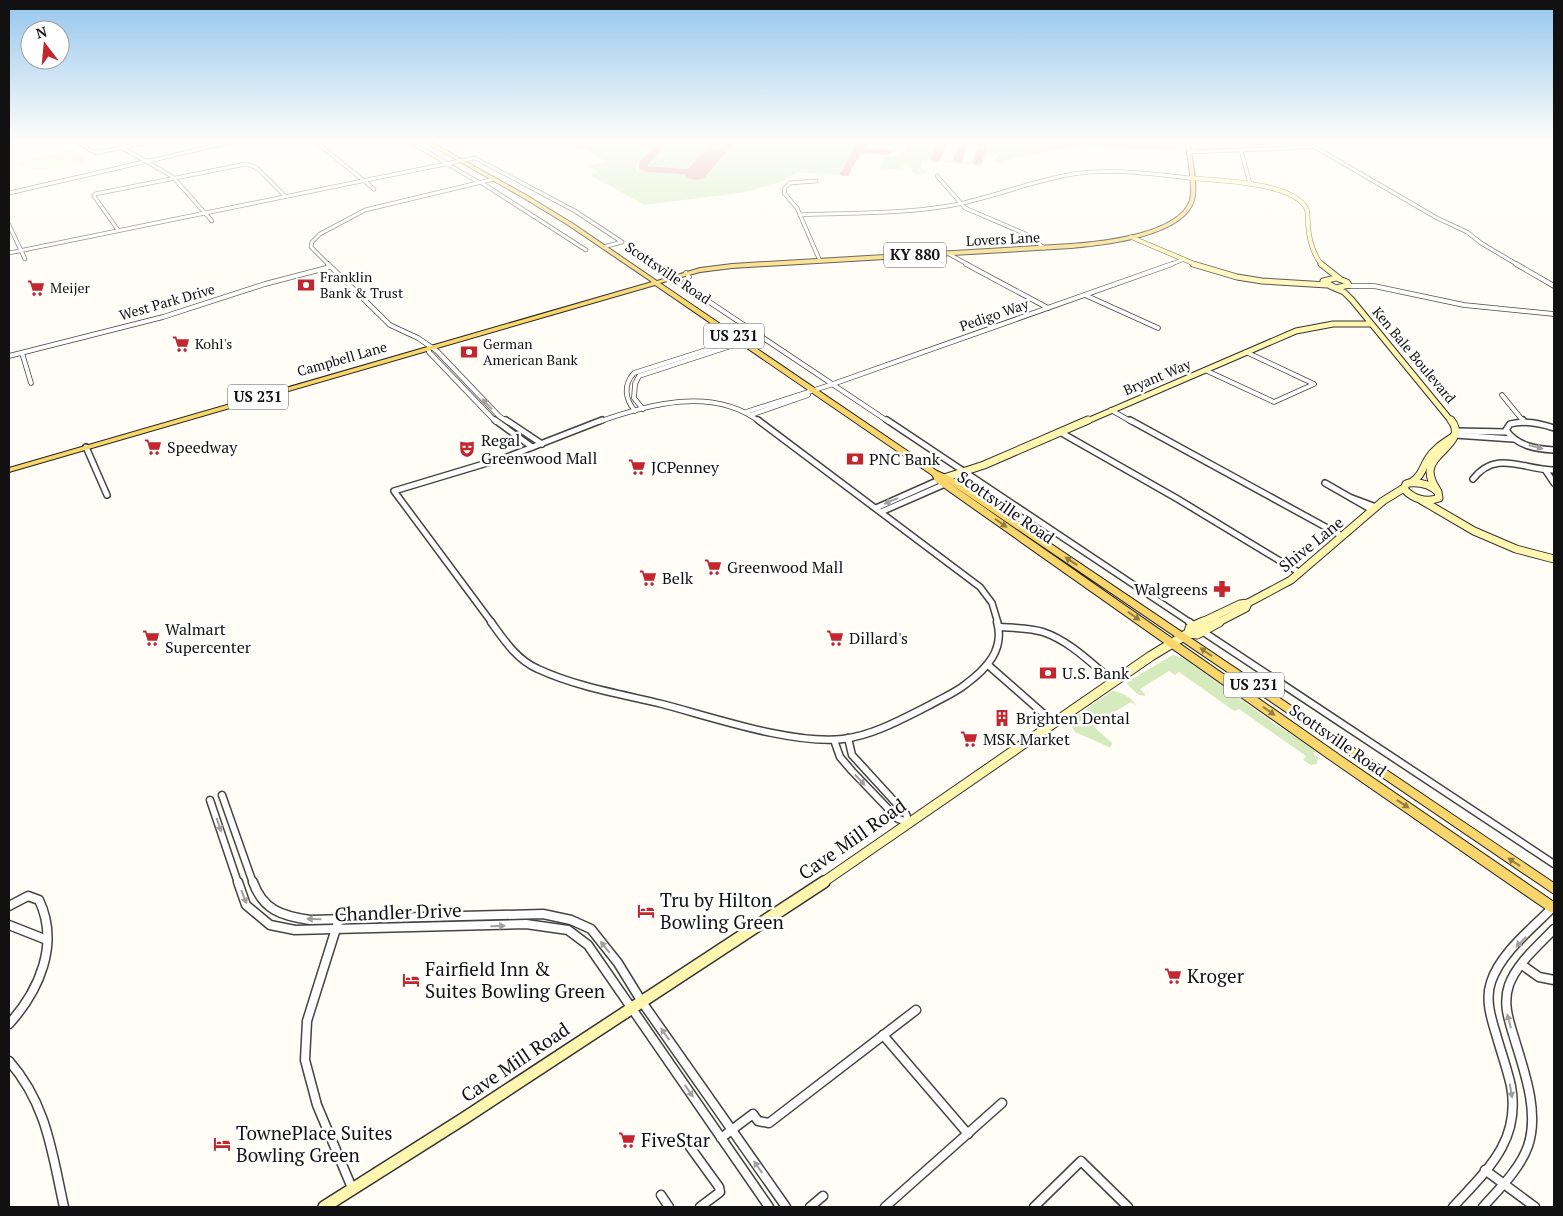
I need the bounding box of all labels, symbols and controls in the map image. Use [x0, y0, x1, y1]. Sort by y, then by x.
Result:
north arrow [20, 20, 70, 70]
text: N [34, 21, 49, 43]
street label: Lovers Lane [966, 227, 1040, 250]
street label: Scottsville Road [622, 237, 715, 308]
road number: KY 880 [884, 242, 946, 268]
place label: Franklin Bank & Trust [320, 267, 404, 302]
bank icon: Franklin Bank & Trust [296, 275, 316, 295]
supermarket icon: Meijer [26, 278, 46, 298]
place label: Meijer [50, 278, 90, 297]
street label: West Park Drive [117, 279, 217, 324]
street label: Pedigo Way [957, 294, 1032, 335]
street label: Ken Bale Boulevard [1368, 303, 1460, 407]
road number: US 231 [704, 324, 764, 348]
supermarket icon: Kohl's [171, 334, 191, 354]
place label: Kohl's [195, 334, 232, 353]
place label: German American Bank [483, 334, 579, 369]
street label: Campbell Lane [295, 337, 389, 380]
bank icon: German American Bank [459, 342, 479, 362]
street label: Bryant Way [1120, 353, 1194, 399]
road number: US 231 [228, 384, 288, 410]
one-way arrow [481, 398, 493, 410]
place label: Regal Greenwood Mall [481, 429, 597, 469]
place label: Speedway [167, 436, 238, 458]
supermarket icon: Speedway [143, 437, 163, 457]
theatre icon: Regal Greenwood Mall [457, 439, 477, 459]
one-way arrow [1528, 444, 1543, 452]
place label: PNC Bank [869, 448, 941, 470]
bank icon: PNC Bank [845, 449, 865, 469]
place label: JCPenney [651, 456, 720, 478]
supermarket icon: JCPenney [627, 457, 647, 477]
street label: Scottsville Road [953, 465, 1059, 549]
one-way arrow [883, 497, 898, 505]
street label: Shive Lane [1274, 511, 1348, 577]
one-way arrow [994, 518, 1008, 528]
place label: Greenwood Mall [727, 556, 843, 578]
one-way arrow [1065, 556, 1078, 566]
supermarket icon: Greenwood Mall [703, 557, 723, 577]
place label: Belk [662, 567, 694, 589]
supermarket icon: Belk [638, 568, 658, 588]
place label: Walgreens [1134, 578, 1208, 600]
pharmacy icon: Walgreens [1212, 579, 1232, 599]
one-way arrow [1128, 611, 1141, 621]
place label: Walmart Supercenter [165, 618, 252, 658]
place label: Dillard's [849, 627, 908, 649]
supermarket icon: Walmart Supercenter [141, 628, 161, 648]
supermarket icon: Dillard's [825, 628, 845, 648]
one-way arrow [1199, 647, 1213, 657]
place label: U.S. Bank [1062, 662, 1130, 684]
bank icon: U.S. Bank [1038, 663, 1058, 683]
road number: US 231 [1224, 672, 1284, 698]
street label: Scottsville Road [1285, 698, 1391, 782]
one-way arrow [1262, 706, 1276, 716]
place label: Brighten Dental [1016, 707, 1130, 729]
building icon: Brighten Dental [992, 708, 1012, 728]
place label: MSK Market [983, 728, 1070, 750]
supermarket icon: MSK Market [959, 729, 979, 749]
one-way arrow [854, 774, 866, 786]
street label: Cave Mill Road [793, 792, 911, 885]
one-way arrow [1396, 799, 1409, 809]
one-way arrow [216, 818, 223, 833]
one-way arrow [1507, 857, 1521, 867]
place label: Tru by Hilton Bowling Green [660, 887, 784, 934]
one-way arrow [240, 890, 248, 905]
street label: Chandler Drive [334, 897, 462, 926]
hotel icon: Tru by Hilton Bowling Green [636, 901, 656, 921]
one-way arrow [305, 915, 321, 923]
one-way arrow [490, 922, 506, 930]
one-way arrow [1515, 935, 1527, 947]
one-way arrow [599, 941, 610, 954]
place label: Fairfield Inn & Suites Bowling Green [425, 956, 605, 1003]
place label: Kroger [1187, 963, 1245, 988]
supermarket icon: Kroger [1163, 966, 1183, 986]
hotel icon: Fairfield Inn & Suites Bowling Green [401, 970, 421, 990]
one-way arrow [1505, 1014, 1513, 1029]
street label: Cave Mill Road [456, 1016, 574, 1107]
one-way arrow [660, 1027, 670, 1041]
one-way arrow [1507, 1083, 1515, 1099]
one-way arrow [684, 1084, 694, 1098]
place label: TownePlace Suites Bowling Green [236, 1120, 393, 1167]
place label: FiveStar [641, 1127, 711, 1152]
supermarket icon: FiveStar [617, 1130, 637, 1150]
hotel icon: TownePlace Suites Bowling Green [212, 1134, 232, 1154]
one-way arrow [753, 1160, 763, 1174]

